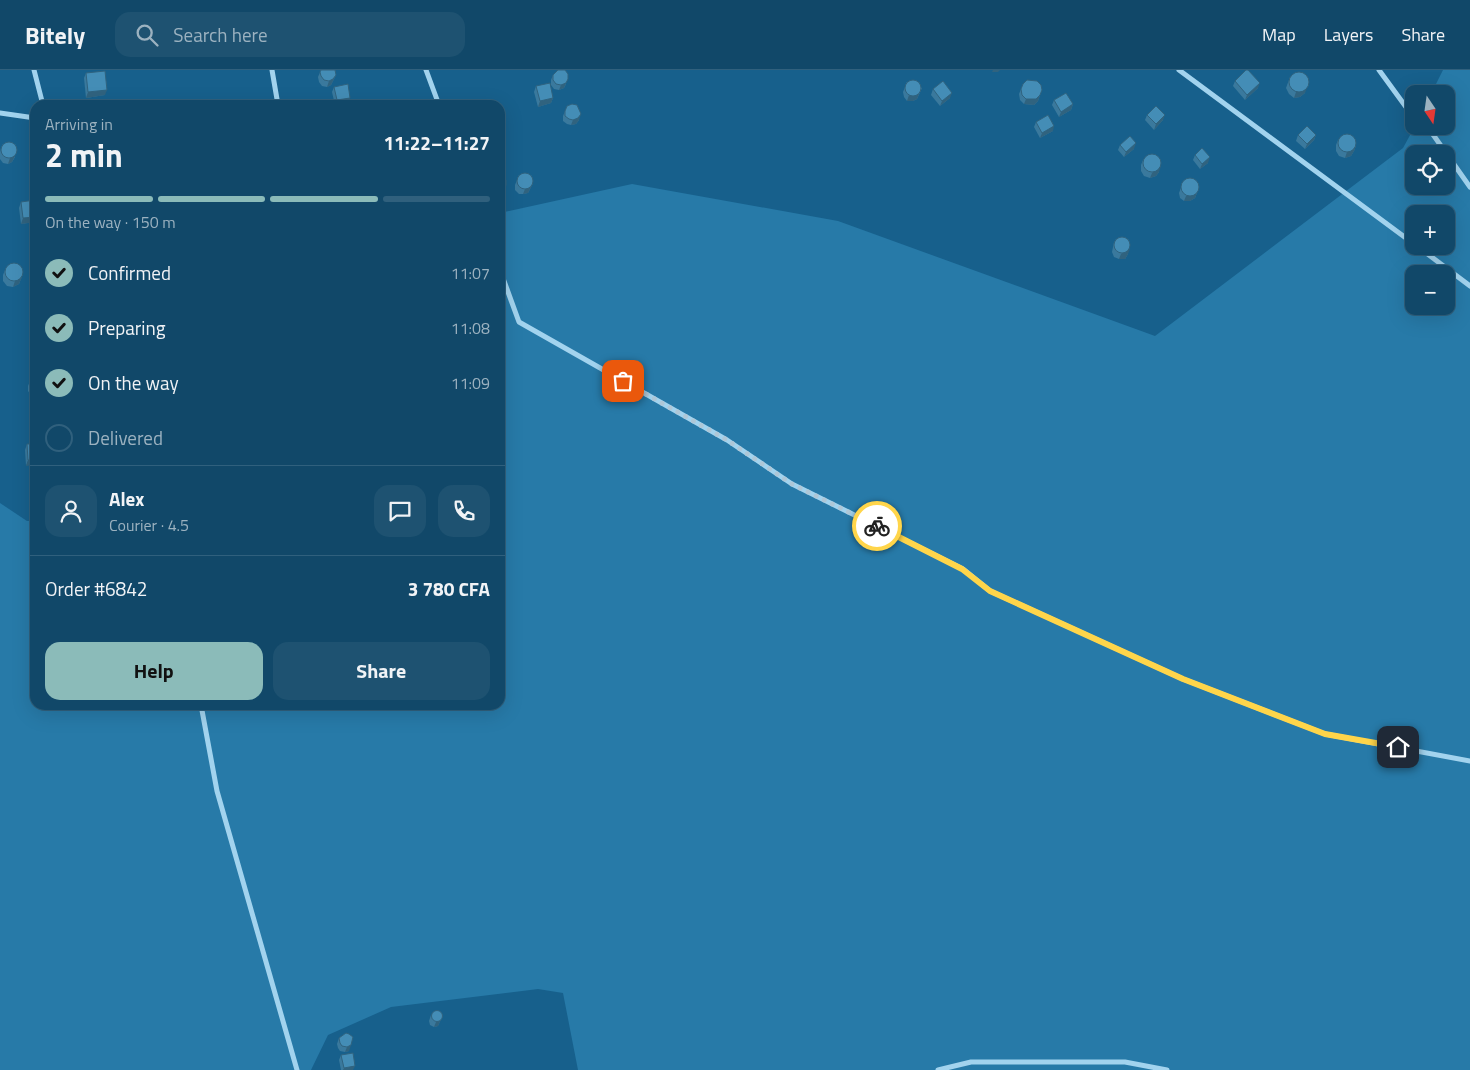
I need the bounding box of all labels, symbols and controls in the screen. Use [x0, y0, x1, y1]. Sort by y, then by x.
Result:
search box [115, 12, 465, 57]
text: Bitely [25, 17, 85, 53]
text: Search here [173, 20, 268, 49]
icon: search [133, 21, 161, 49]
text: Map [1262, 21, 1296, 48]
text: Layers [1324, 21, 1373, 48]
text: Share [1401, 21, 1445, 48]
north arrow [1405, 85, 1455, 135]
map controls [1405, 85, 1455, 315]
text: Arriving in [45, 112, 113, 136]
text: 11:22–11:27 [383, 128, 490, 157]
text: 2 min [45, 131, 123, 179]
button: locate [1405, 145, 1455, 195]
button: + [1405, 205, 1455, 255]
text: On the way · 150 m [45, 210, 176, 234]
text: Confirmed [88, 258, 171, 287]
icon: check [45, 259, 73, 287]
text: 11:07 [451, 261, 490, 285]
button: − [1405, 265, 1455, 315]
text: Preparing [88, 313, 165, 342]
icon: check [45, 314, 73, 342]
text: 11:08 [451, 316, 490, 340]
pin [602, 360, 644, 402]
icon: bag [609, 367, 637, 395]
text: On the way [88, 368, 179, 397]
icon: check [45, 369, 73, 397]
text: 11:09 [451, 371, 490, 395]
text: Delivered [88, 423, 163, 452]
text: Alex [109, 484, 144, 513]
button: person [45, 485, 97, 537]
button: chat [374, 485, 426, 537]
button: phone [438, 485, 490, 537]
courier [852, 501, 902, 551]
icon: bike [863, 512, 891, 540]
text: Courier · 4.5 [109, 513, 189, 537]
text: Order #6842 [45, 574, 147, 603]
text: 3 780 CFA [408, 574, 490, 603]
button: Help [45, 642, 263, 700]
button: Share [273, 642, 490, 700]
pin [1377, 726, 1419, 768]
icon: home [1384, 733, 1412, 761]

